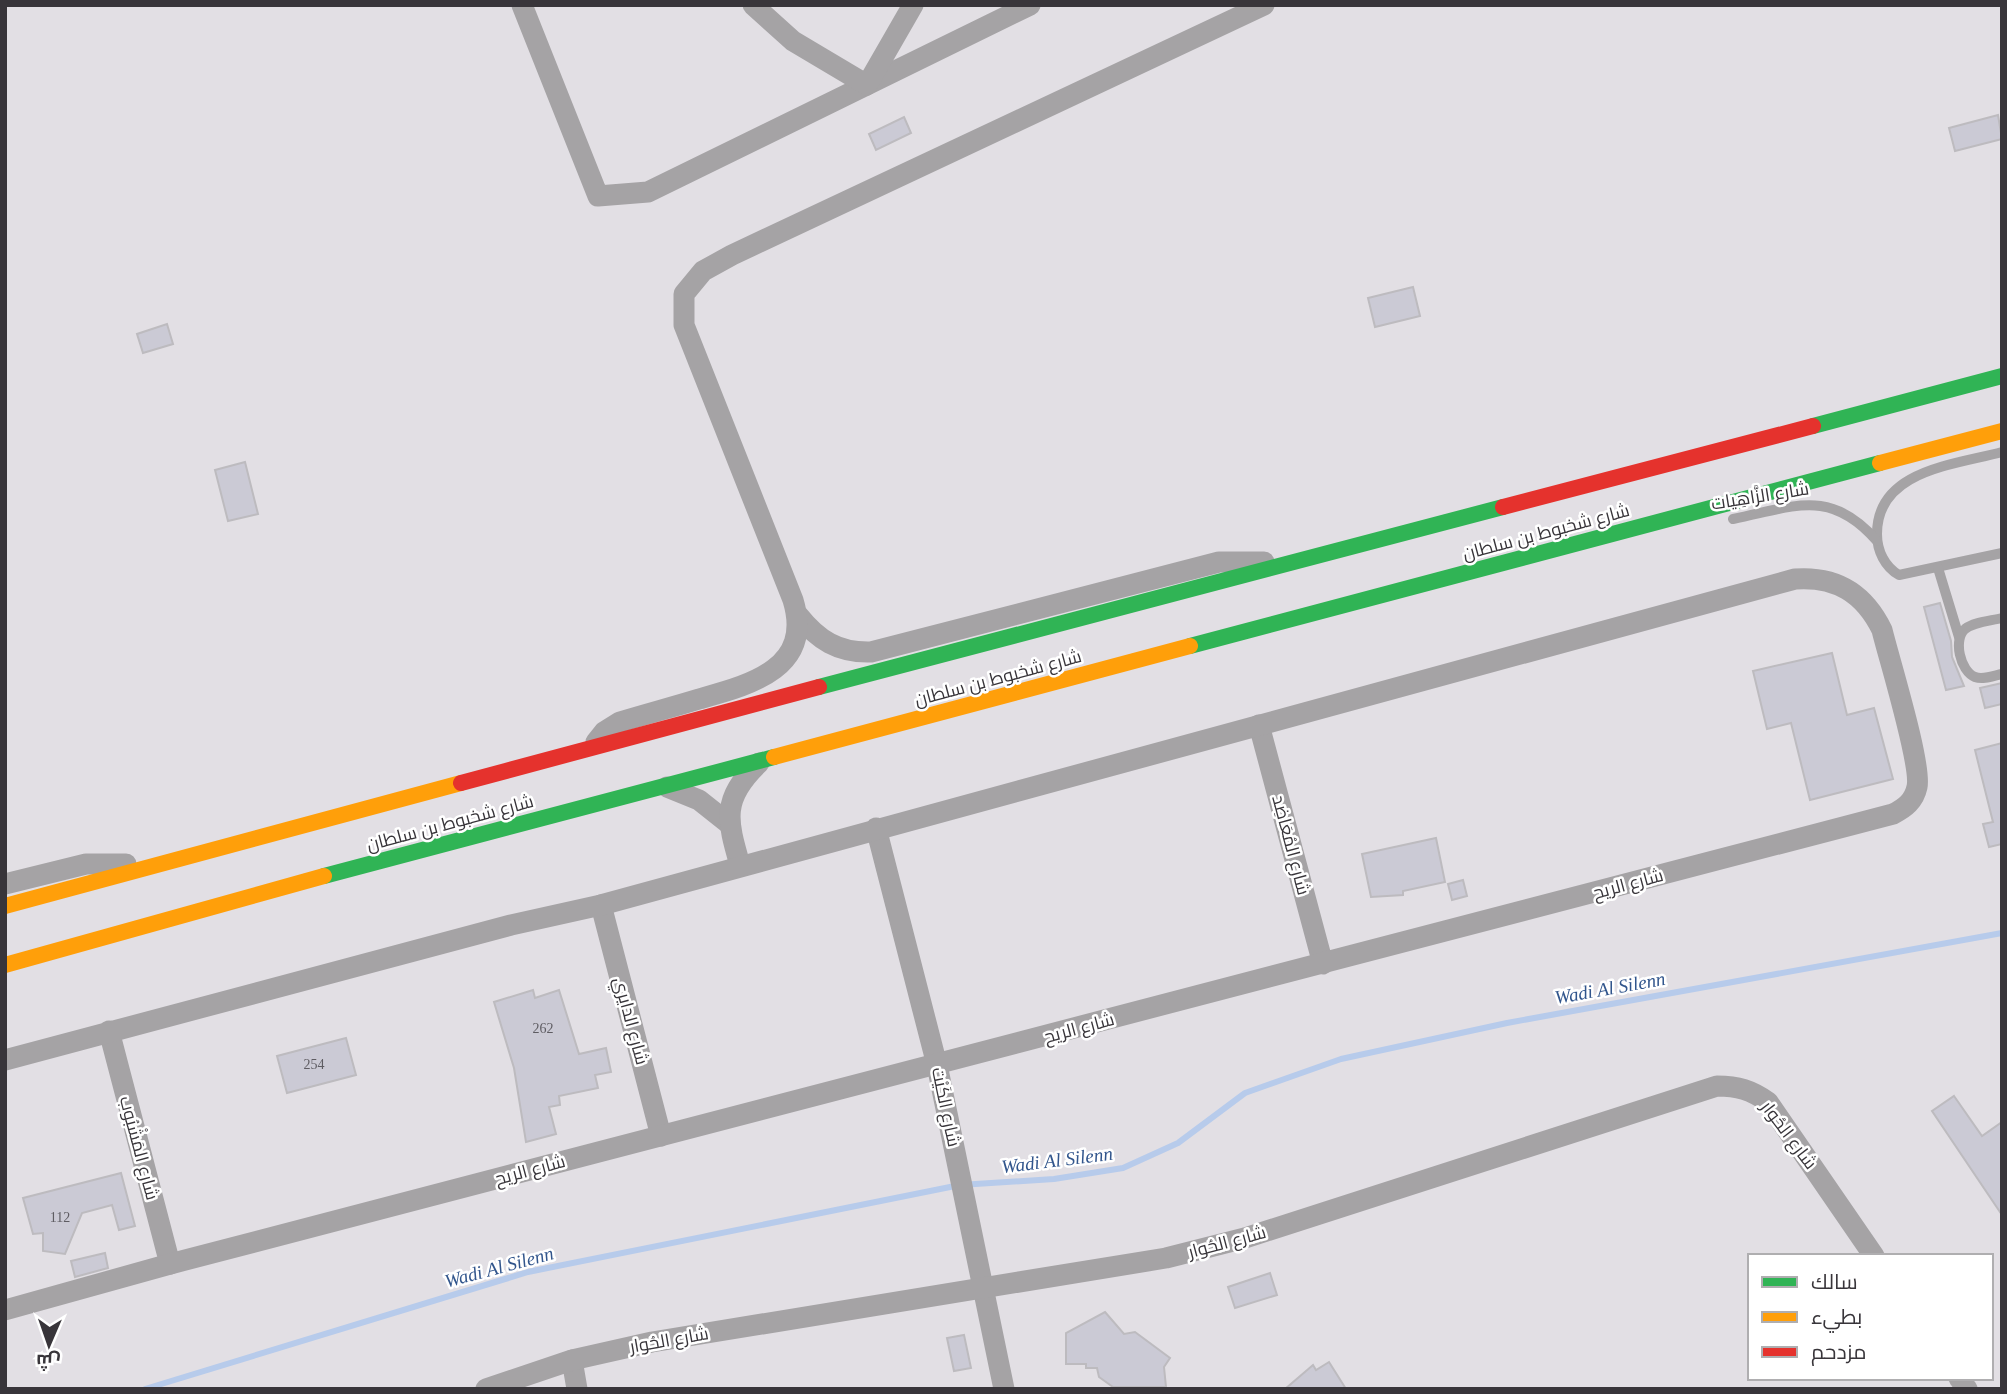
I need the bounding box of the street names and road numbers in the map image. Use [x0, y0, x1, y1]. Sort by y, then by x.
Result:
street label: شارع الزَّاهِيات [1710, 477, 1811, 516]
street label: شارع شخبوط بن سلطان [1460, 500, 1632, 566]
street label: شارع شخبوط بن سلطان [912, 646, 1084, 712]
street label: شارع شخبوط بن سلطان [364, 791, 536, 857]
street label: شارع المُعَاضِد [1266, 793, 1314, 898]
street label: شارع الريح [1591, 865, 1666, 905]
street label: شارع الدايري [606, 975, 652, 1068]
street label: شارع الريح [1042, 1009, 1117, 1049]
street label: شارع الكَيْت [926, 1065, 964, 1149]
street label: شارع المَشْبُوب [114, 1093, 166, 1203]
street label: شارع الحُوار [1755, 1096, 1821, 1174]
street label: شارع الريح [493, 1151, 568, 1191]
street label: شارع الحُوار [1185, 1222, 1269, 1264]
street label: شارع الحُوار [627, 1323, 710, 1359]

